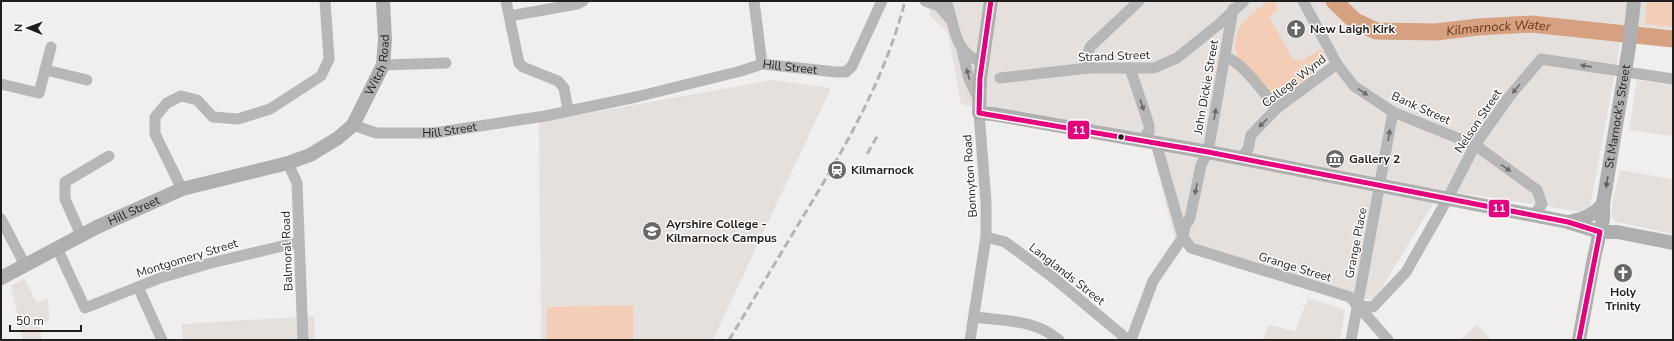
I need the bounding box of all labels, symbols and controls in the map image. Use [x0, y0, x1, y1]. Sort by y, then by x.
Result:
north arrow [8, 8, 48, 48]
water label: Kilmarnock Water [1445, 16, 1552, 41]
church icon: New Laigh Kirk [1285, 18, 1307, 40]
place label: New Laigh Kirk [1310, 21, 1395, 37]
text: N [11, 24, 26, 32]
street label: Witch Road [361, 34, 393, 98]
street label: John Dickie Street [1190, 38, 1222, 136]
street label: Strand Street [1078, 47, 1151, 65]
street label: College Wynd [1259, 51, 1329, 111]
street label: Hill Street [762, 56, 819, 78]
one-way arrow [1580, 63, 1592, 69]
street label: St Marnock's Street [1601, 63, 1634, 170]
one-way arrow [965, 68, 971, 80]
one-way arrow [1511, 83, 1520, 94]
street label: Nelson Street [1451, 85, 1506, 156]
one-way arrow [1358, 88, 1368, 96]
street label: Bank Street [1389, 88, 1454, 128]
one-way arrow [1139, 99, 1145, 111]
one-way arrow [1212, 108, 1218, 120]
street label: Hill Street [422, 118, 479, 141]
one-way arrow [1258, 118, 1268, 128]
line badge: 11 [1067, 120, 1090, 140]
text: 11 [1072, 123, 1086, 138]
one-way arrow [1387, 129, 1393, 141]
unlabelled marker [1116, 132, 1126, 142]
street label: Bonnyton Road [959, 134, 981, 218]
museum icon: Gallery 2 [1324, 148, 1346, 170]
place label: Gallery 2 [1349, 151, 1400, 167]
station icon: Kilmarnock [826, 159, 848, 181]
place label: Kilmarnock [851, 162, 914, 178]
one-way arrow [1501, 164, 1512, 172]
one-way arrow [1604, 176, 1610, 188]
one-way arrow [1193, 183, 1199, 195]
street label: Hill Street [105, 192, 163, 229]
line badge: 11 [1488, 199, 1510, 218]
text: 11 [1492, 201, 1506, 216]
street label: Grange Place [1341, 206, 1371, 280]
street label: Balmoral Road [278, 211, 296, 291]
place label: Ayrshire College - Kilmarnock Campus [666, 216, 777, 246]
school or university icon: Ayrshire College - Kilmarnock Campus [641, 220, 663, 242]
street label: Montgomery Street [134, 235, 240, 281]
street label: Langlands Street [1026, 239, 1109, 309]
street label: Grange Street [1257, 248, 1334, 286]
church icon: Holy Trinity [1612, 262, 1634, 284]
place label: Holy Trinity [1605, 284, 1641, 314]
scale bar [10, 307, 81, 333]
text: 50 m [16, 313, 44, 329]

